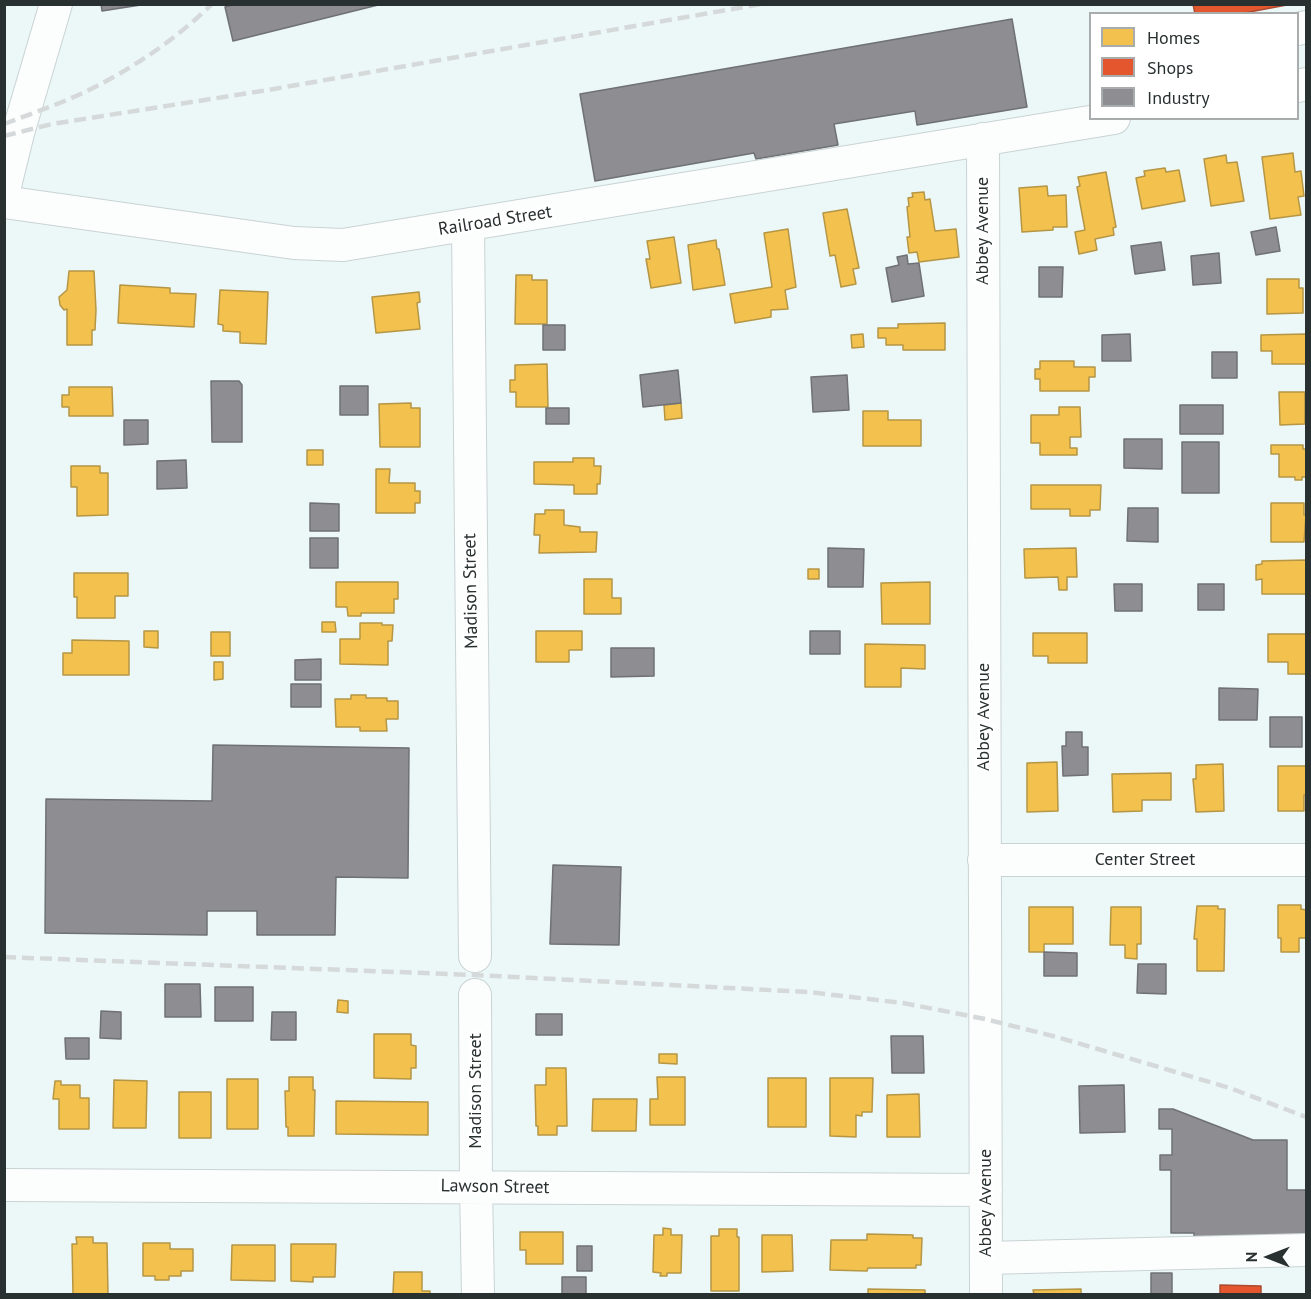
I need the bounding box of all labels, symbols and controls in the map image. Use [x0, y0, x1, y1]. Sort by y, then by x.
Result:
legend [1089, 12, 1299, 120]
text: Homes [1147, 26, 1200, 49]
text: Shops [1147, 56, 1193, 79]
text: Industry [1147, 86, 1210, 109]
street label: Abbey Avenue [972, 177, 994, 285]
street label: Railroad Street [437, 201, 553, 241]
street label: Madison Street [459, 533, 483, 649]
street label: Abbey Avenue [973, 663, 995, 771]
street label: Center Street [1095, 849, 1195, 871]
street label: Madison Street [465, 1033, 487, 1149]
street label: Abbey Avenue [975, 1149, 997, 1257]
street label: Lawson Street [440, 1175, 550, 1199]
north arrow [1239, 1227, 1299, 1287]
text: N [1241, 1252, 1261, 1262]

